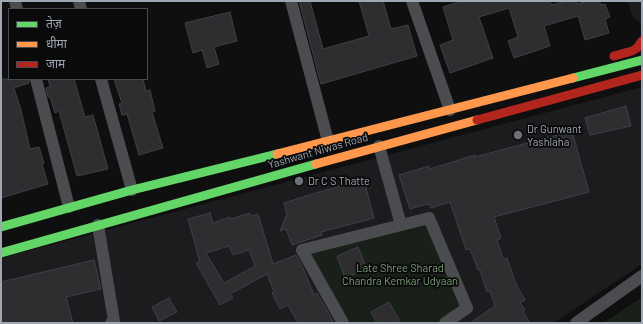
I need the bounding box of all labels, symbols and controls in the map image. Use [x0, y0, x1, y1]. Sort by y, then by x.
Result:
legend [8, 8, 148, 80]
text: तेज़ [46, 16, 62, 30]
text: धीमा [46, 36, 67, 50]
text: जाम [46, 56, 65, 70]
place label: Dr Gunwant Yashlaha [527, 122, 582, 148]
marker: Dr Gunwant Yashlaha [512, 129, 524, 141]
street label: Yashwant Niwas Road [266, 130, 370, 172]
place label: Dr C S Thatte [308, 174, 370, 188]
marker: Dr C S Thatte [293, 175, 305, 187]
park label: Late Shree Sharad Chandra Kemkar Udyaan [342, 261, 458, 287]

